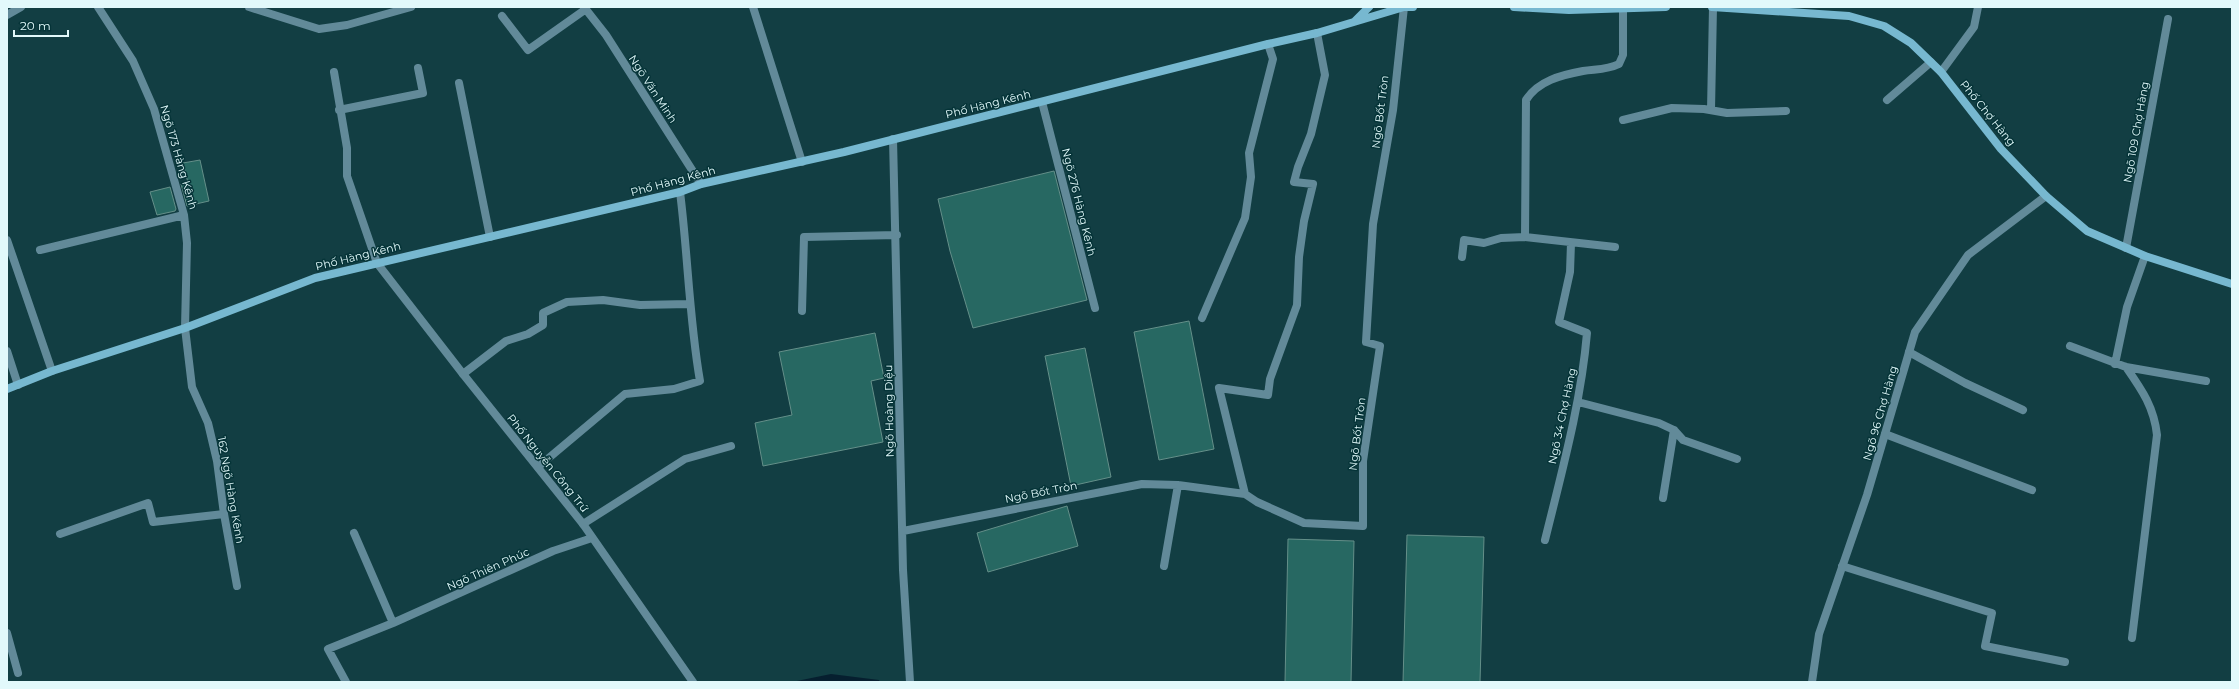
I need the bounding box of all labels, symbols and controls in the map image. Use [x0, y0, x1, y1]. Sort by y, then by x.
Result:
scale bar [14, 12, 68, 38]
text: 20 m [20, 18, 51, 33]
street label: Ngõ Văn Minh [626, 52, 680, 126]
street label: Ngõ Bốt Tròn [1369, 75, 1391, 149]
street label: Phố Chợ Hàng [1957, 77, 2019, 149]
street label: Ngõ 109 Chợ Hàng [2120, 80, 2152, 184]
street label: Phố Hàng Kênh [944, 87, 1032, 121]
street label: Ngõ 173 Hàng Kênh [157, 103, 201, 211]
street label: Ngõ 276 Hàng Kênh [1059, 147, 1099, 257]
street label: Phố Hàng Kênh [629, 163, 717, 199]
street label: Phố Hàng Kênh [314, 239, 402, 273]
street label: Ngõ 96 Chợ Hàng [1860, 364, 1900, 462]
street label: Ngõ Hoàng Diệu [881, 365, 897, 457]
street label: Ngõ 34 Chợ Hàng [1545, 367, 1579, 465]
street label: Ngõ Bốt Tròn [1346, 397, 1368, 471]
street label: Phố Nguyễn Công Trứ [504, 411, 592, 515]
street label: 162 Ngõ Hàng Kênh [215, 435, 247, 545]
street label: Ngõ Bốt Tròn [1004, 478, 1078, 506]
street label: Ngõ Thiên Phúc [445, 545, 531, 593]

